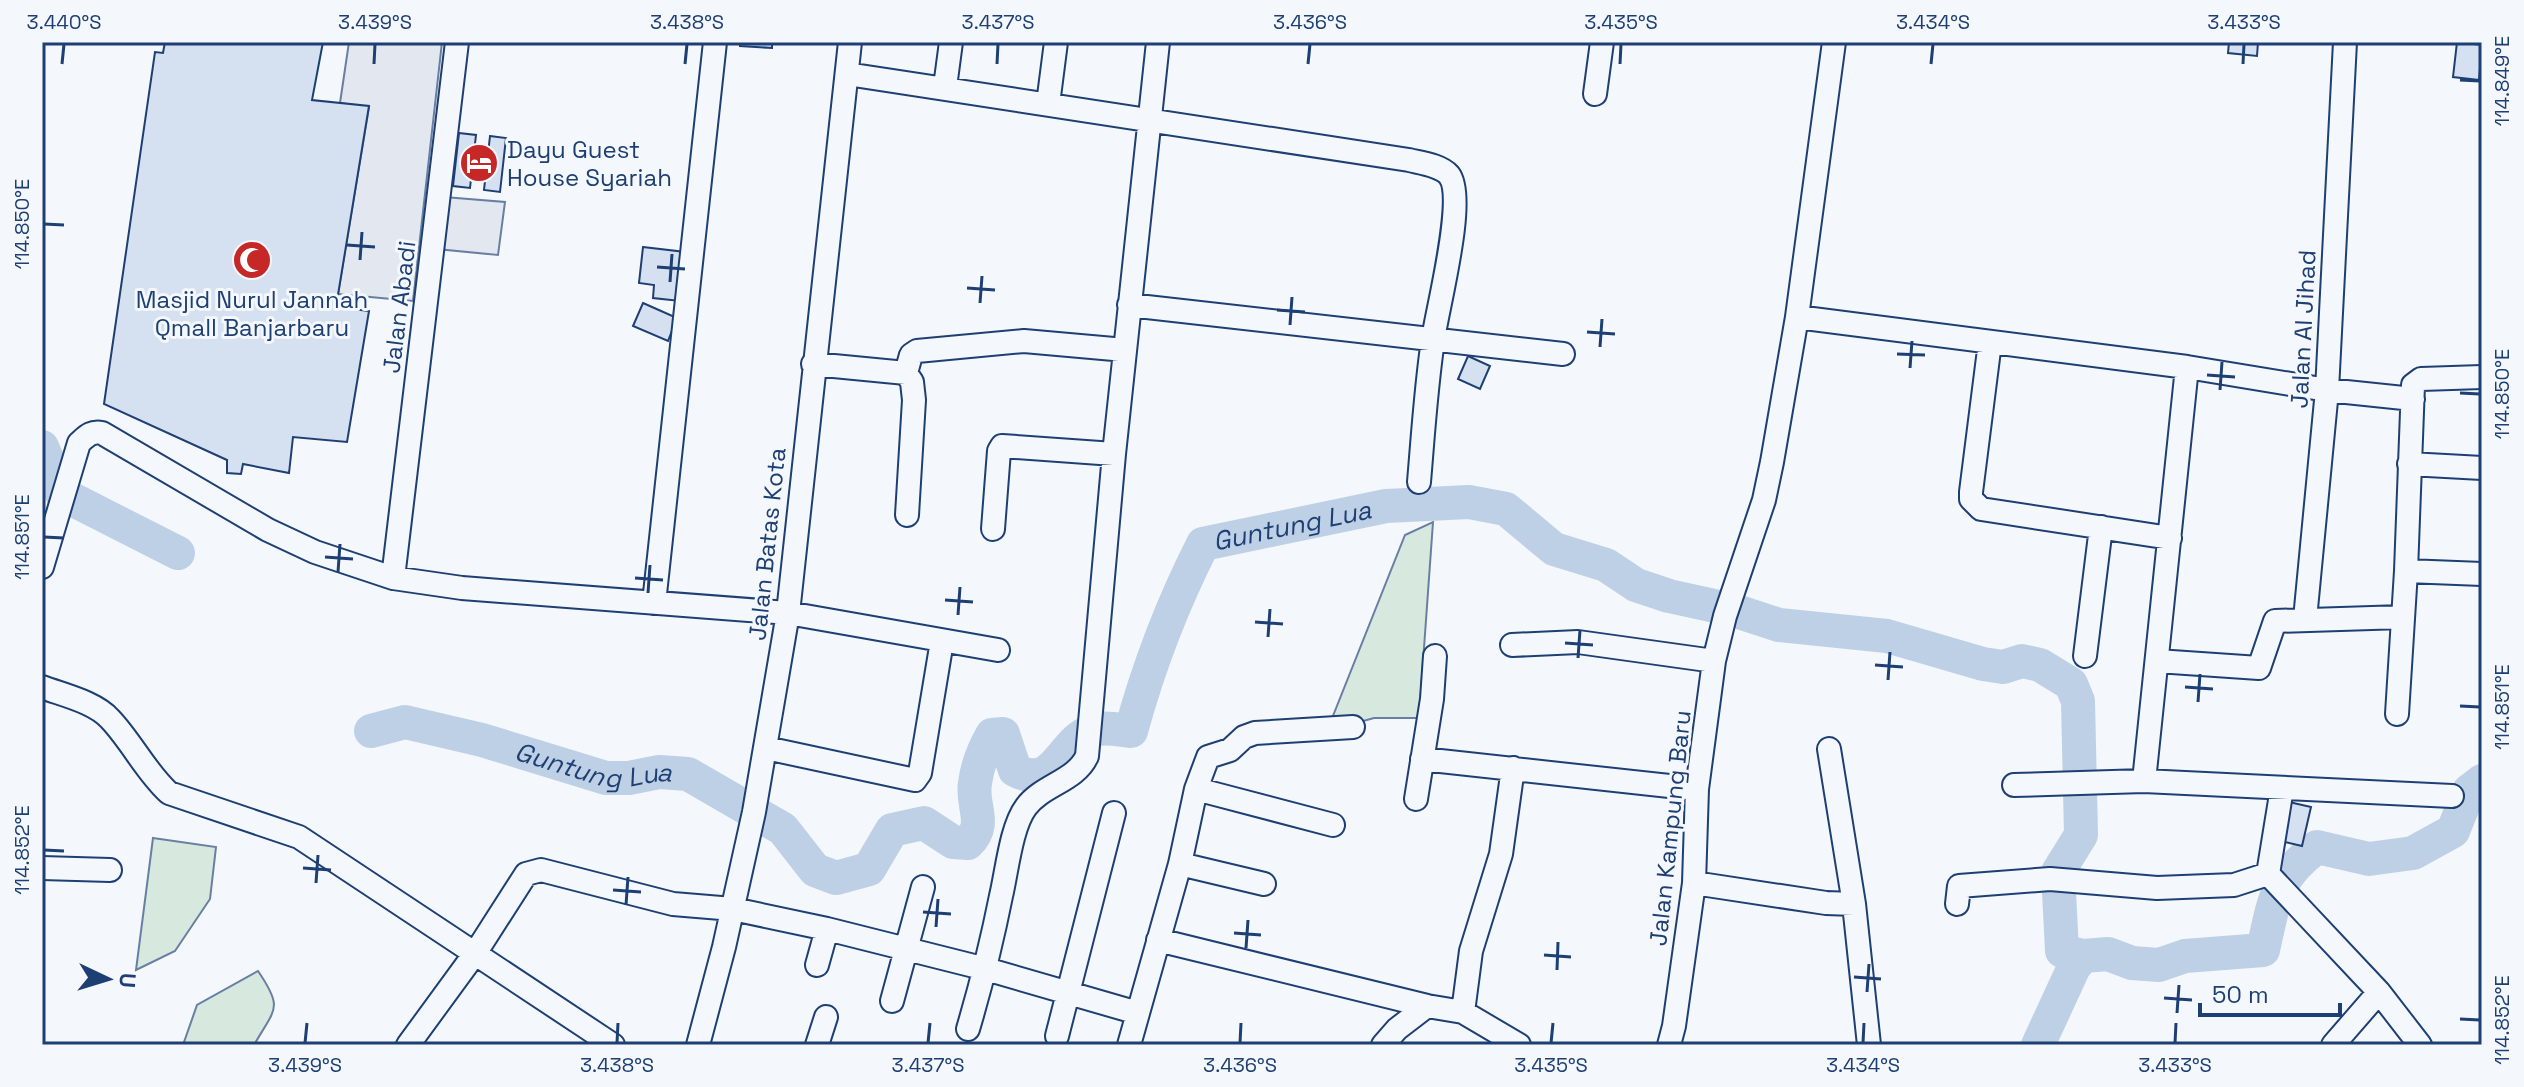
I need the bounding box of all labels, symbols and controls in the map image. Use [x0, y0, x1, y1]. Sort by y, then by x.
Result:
text: 3.440°S [27, 9, 101, 35]
text: 3.439°S [338, 9, 412, 35]
text: 3.438°S [650, 9, 724, 35]
text: 3.437°S [962, 9, 1034, 35]
text: 3.436°S [1273, 9, 1347, 35]
text: 3.435°S [1584, 9, 1658, 35]
text: 3.434°S [1896, 9, 1970, 35]
text: 3.433°S [2207, 9, 2281, 35]
text: 114.849°E [2489, 36, 2515, 126]
place label: Dayu Guest House Syariah [507, 134, 672, 193]
hotel icon: Dayu Guest House Syariah [458, 142, 500, 184]
text: 114.850°E [9, 179, 35, 269]
mosque icon: Masjid Nurul Jannah Qmall Banjarbaru [231, 239, 273, 281]
street label: Jalan Abadi [376, 239, 422, 375]
street label: Jalan Al Jihad [2283, 249, 2323, 409]
place label: Masjid Nurul Jannah Qmall Banjarbaru [136, 284, 368, 343]
text: 114.850°E [2489, 349, 2515, 439]
street label: Jalan Batas Kota [741, 446, 793, 642]
water label: Guntung Lua [1210, 492, 1375, 559]
text: 114.851°E [9, 494, 35, 580]
text: 114.851°E [2489, 664, 2515, 750]
street label: Jalan Kampung Baru [1642, 709, 1698, 947]
water label: Guntung Lua [511, 734, 674, 795]
text: 114.852°E [9, 805, 35, 895]
north arrow [68, 939, 148, 1019]
scale bar [2200, 967, 2340, 1017]
text: U [113, 972, 142, 989]
text: 114.852°E [2489, 975, 2515, 1065]
text: 50 m [2212, 979, 2269, 1010]
text: 3.439°S [268, 1052, 342, 1078]
text: 3.438°S [580, 1052, 654, 1078]
text: 3.437°S [892, 1052, 964, 1078]
text: 3.436°S [1203, 1052, 1277, 1078]
text: 3.435°S [1514, 1052, 1588, 1078]
text: 3.434°S [1826, 1052, 1900, 1078]
text: 3.433°S [2138, 1052, 2212, 1078]

